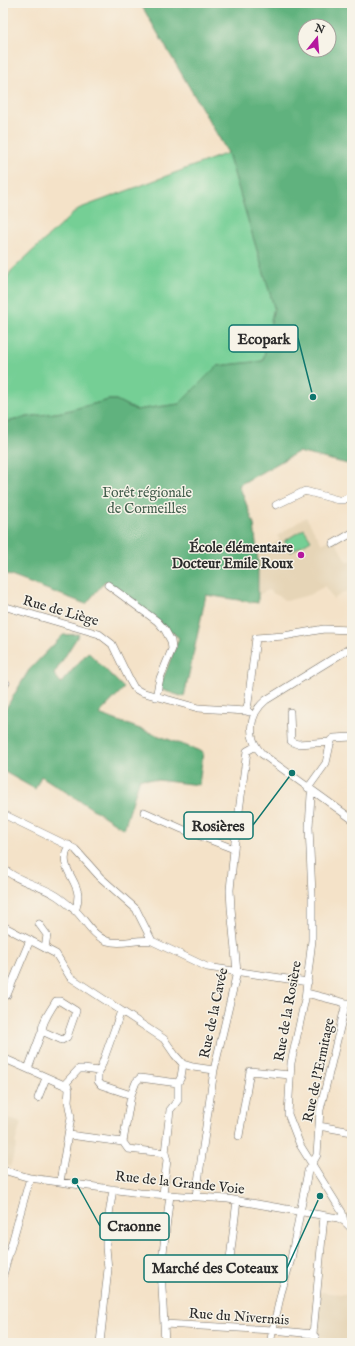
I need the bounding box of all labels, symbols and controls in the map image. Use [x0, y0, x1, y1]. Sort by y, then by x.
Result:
north arrow [297, 18, 337, 58]
text: N [312, 21, 327, 38]
callout: Ecopark [229, 325, 298, 352]
text: Ecopark [237, 330, 291, 349]
park label: Forêt régionale de Cormeilles [102, 484, 192, 518]
place label: École élémentaire Docteur Emile Roux [172, 538, 294, 573]
marker: École élémentaire Docteur Emile Roux [296, 550, 306, 560]
street label: Rue de Liège [21, 592, 101, 631]
callout: Rosières [184, 812, 253, 839]
text: Rosières [191, 817, 245, 836]
street label: Rue de la Rosière [270, 959, 306, 1063]
street label: Rue de la Cavée [196, 966, 232, 1060]
street label: Rue de l'Ermitage [299, 1016, 339, 1124]
street label: Rue de la Grande Voie [114, 1167, 246, 1199]
callout: Craonne [100, 1213, 169, 1240]
text: Craonne [107, 1217, 161, 1236]
callout: Marché des Coteaux [144, 1255, 287, 1282]
text: Marché des Coteaux [152, 1259, 279, 1278]
street label: Rue du Nivernais [188, 1305, 290, 1329]

